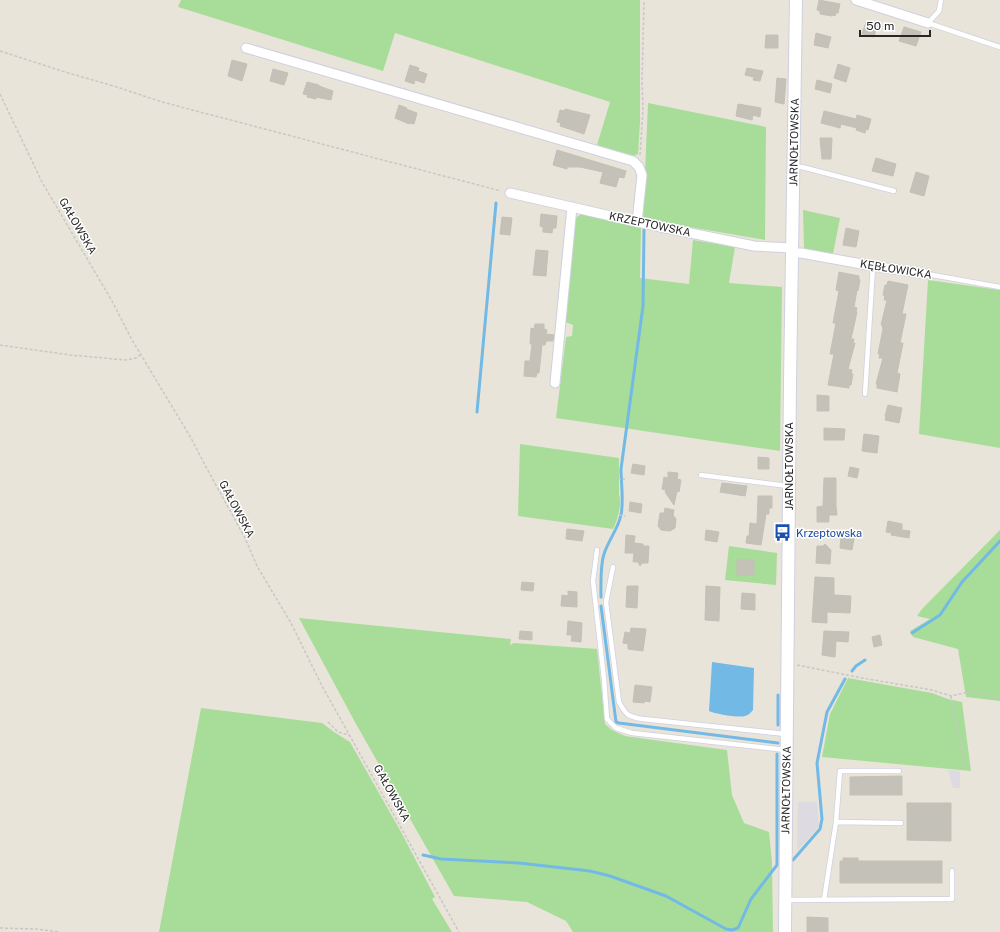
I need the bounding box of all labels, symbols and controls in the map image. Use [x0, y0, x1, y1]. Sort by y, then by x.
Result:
scale bar [860, 12, 930, 38]
text: 50 m [866, 19, 894, 33]
street label: JARNOŁTOWSKA [787, 98, 801, 186]
street label: GAŁOWSKA [57, 196, 99, 256]
street label: KRZEPTOWSKA [608, 209, 692, 239]
street label: KĘBŁOWICKA [859, 257, 933, 281]
street label: JARNOŁTOWSKA [783, 422, 795, 510]
street label: GAŁOWSKA [217, 478, 257, 540]
bus stop icon: Krzeptowska [773, 523, 793, 543]
place label: Krzeptowska [796, 527, 862, 539]
street label: JARNOŁTOWSKA [779, 746, 793, 834]
street label: GAŁOWSKA [371, 762, 413, 824]

